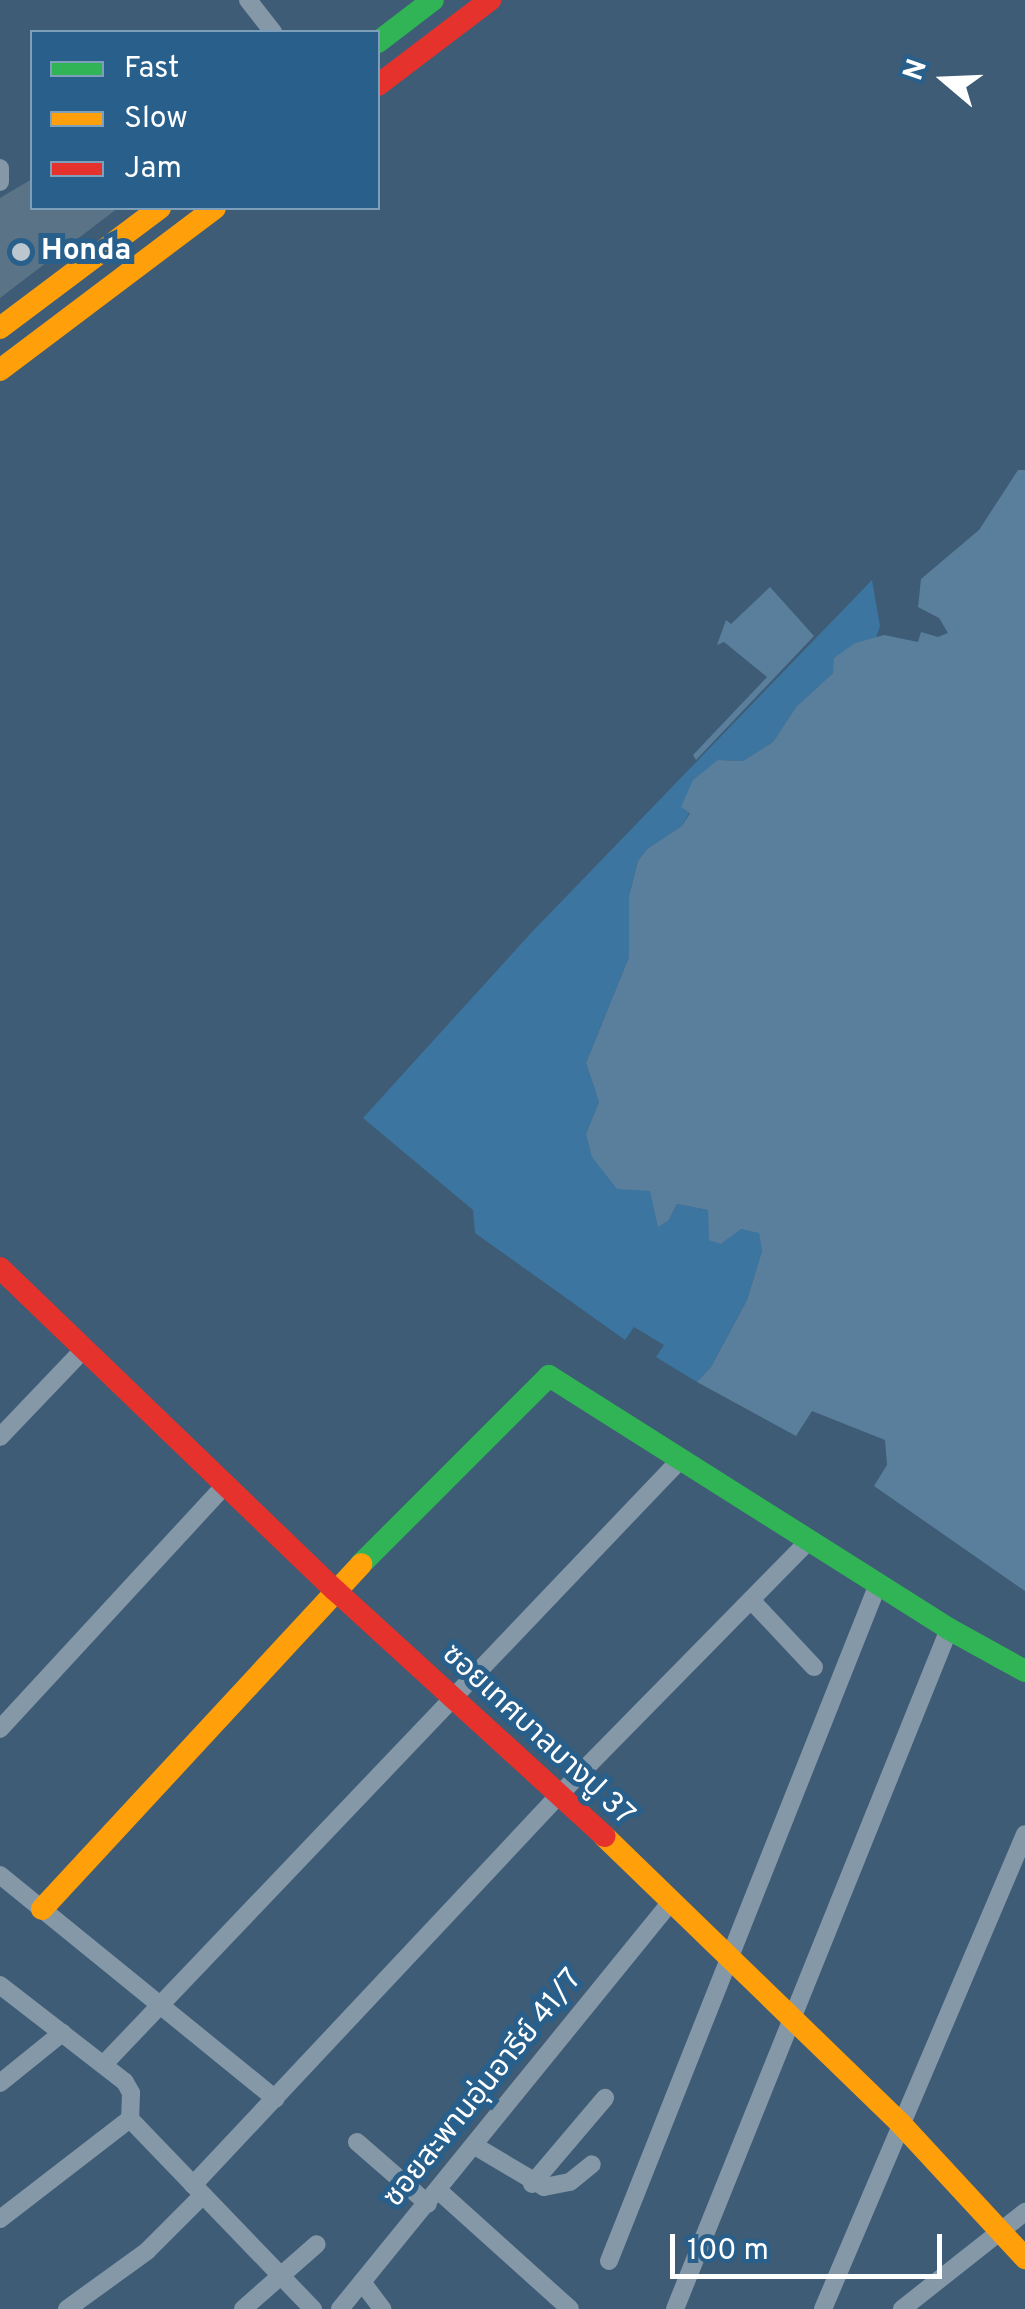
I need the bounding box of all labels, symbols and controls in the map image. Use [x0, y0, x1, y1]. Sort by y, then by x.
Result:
legend [30, 30, 380, 210]
north arrow [895, 30, 995, 130]
text: Fast [124, 51, 179, 88]
text: N [896, 55, 937, 86]
text: Slow [124, 101, 188, 138]
text: Jam [124, 151, 182, 188]
place label: Honda [41, 234, 131, 270]
marker: Honda [10, 241, 32, 263]
street label: ซอยเทศบาลบางปู 37 [433, 1638, 641, 1834]
street label: ซอยสะพานอุ่นอารีย์ 41/7 [377, 1963, 591, 2215]
scale bar [675, 2214, 948, 2276]
text: 100 m [687, 2233, 769, 2270]

